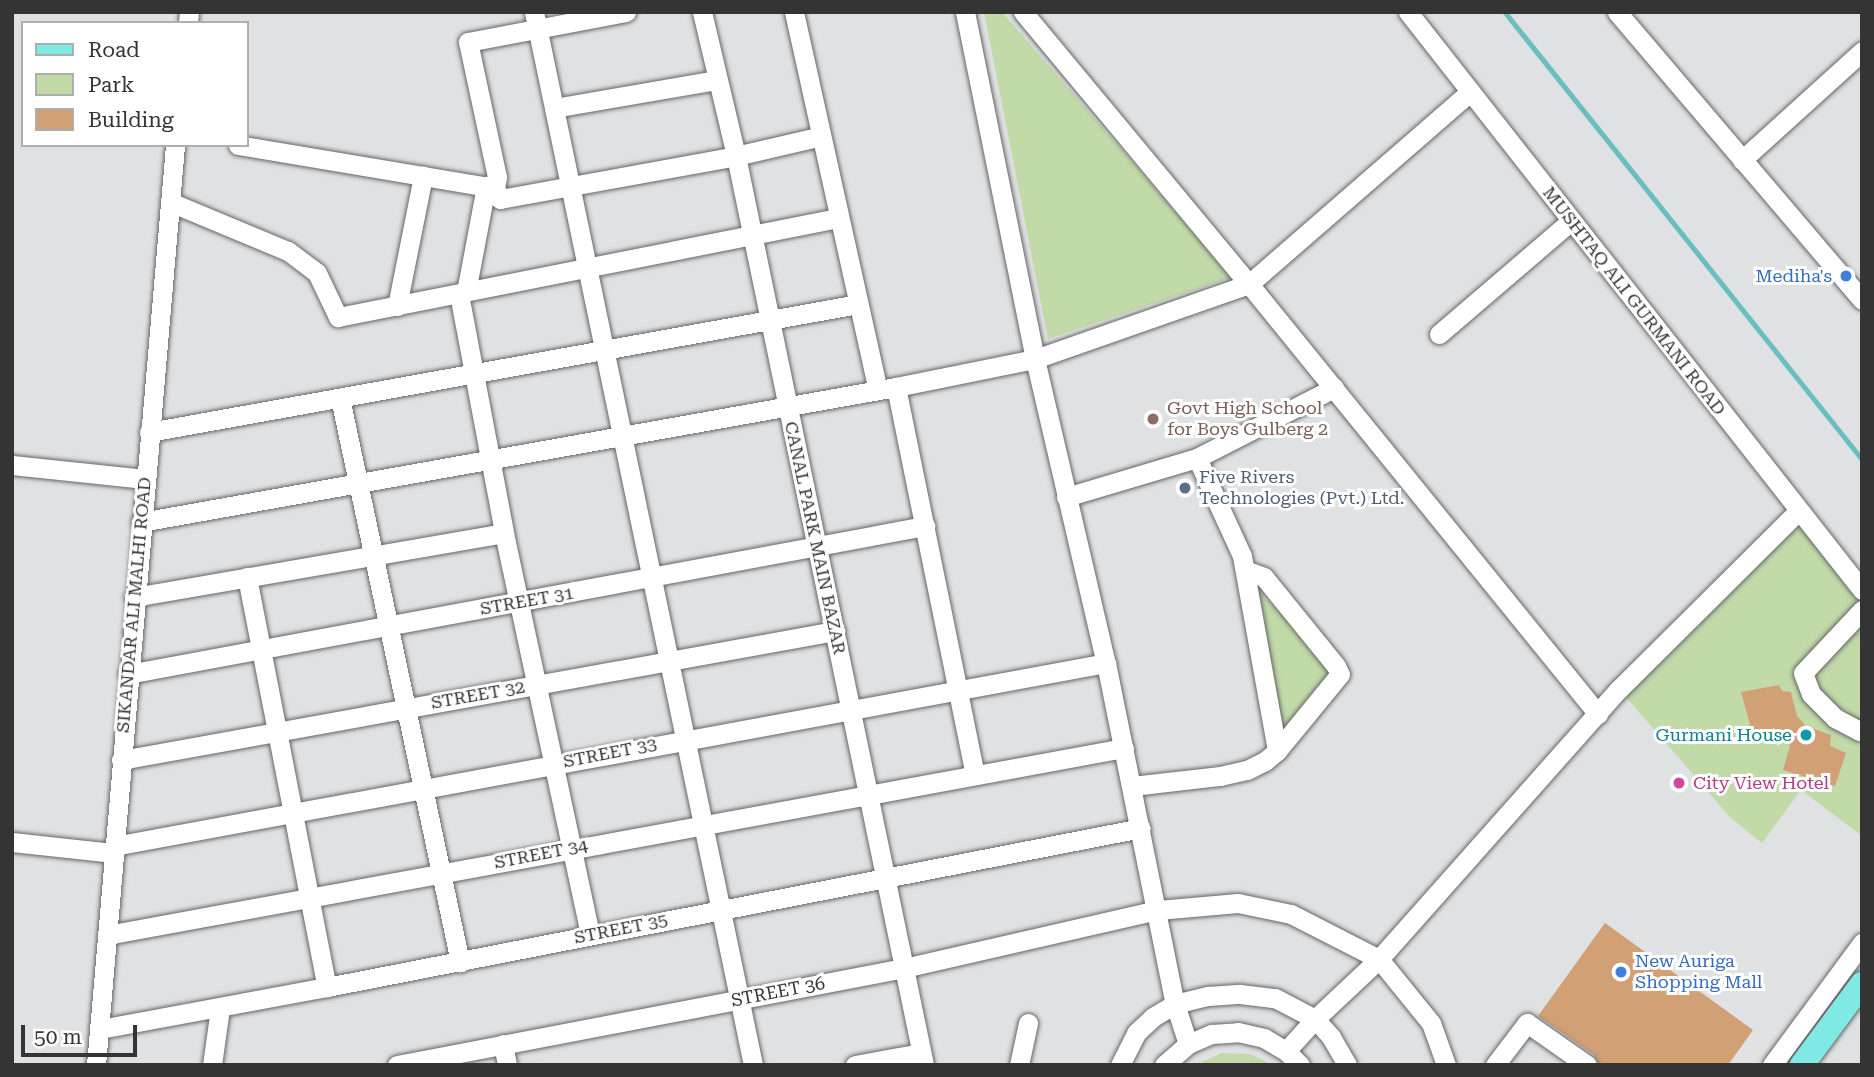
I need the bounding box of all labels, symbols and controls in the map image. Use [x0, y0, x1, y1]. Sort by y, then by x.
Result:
legend [21, 21, 248, 147]
text: Road [88, 38, 140, 62]
text: Park [88, 73, 134, 97]
text: Building [88, 108, 174, 132]
street label: MUSHTAQ ALI GURMANI ROAD [1538, 182, 1730, 420]
place label: Mediha's [1755, 265, 1832, 287]
marker: Mediha's [1838, 268, 1854, 284]
place label: Govt High School for Boys Gulberg 2 [1167, 398, 1328, 440]
marker: Govt High School for Boys Gulberg 2 [1145, 411, 1161, 427]
street label: CANAL PARK MAIN BAZAR [780, 419, 850, 657]
place label: Five Rivers Technologies (Pvt.) Ltd. [1199, 467, 1404, 510]
street label: SIKANDAR ALI MALHI ROAD [112, 476, 156, 734]
marker: Five Rivers Technologies (Pvt.) Ltd. [1177, 480, 1193, 496]
street label: STREET 31 [478, 582, 576, 620]
street label: STREET 32 [429, 676, 527, 714]
place label: Gurmani House [1655, 724, 1792, 746]
marker: Gurmani House [1798, 727, 1814, 743]
street label: STREET 33 [561, 733, 659, 773]
place label: City View Hotel [1693, 772, 1829, 794]
marker: City View Hotel [1671, 775, 1687, 791]
street label: STREET 34 [492, 834, 590, 874]
street label: STREET 35 [572, 909, 670, 949]
place label: New Auriga Shopping Mall [1635, 951, 1762, 993]
marker: New Auriga Shopping Mall [1613, 964, 1629, 980]
street label: STREET 36 [729, 972, 827, 1012]
scale bar [24, 1010, 140, 1054]
text: 50 m [34, 1025, 82, 1049]

